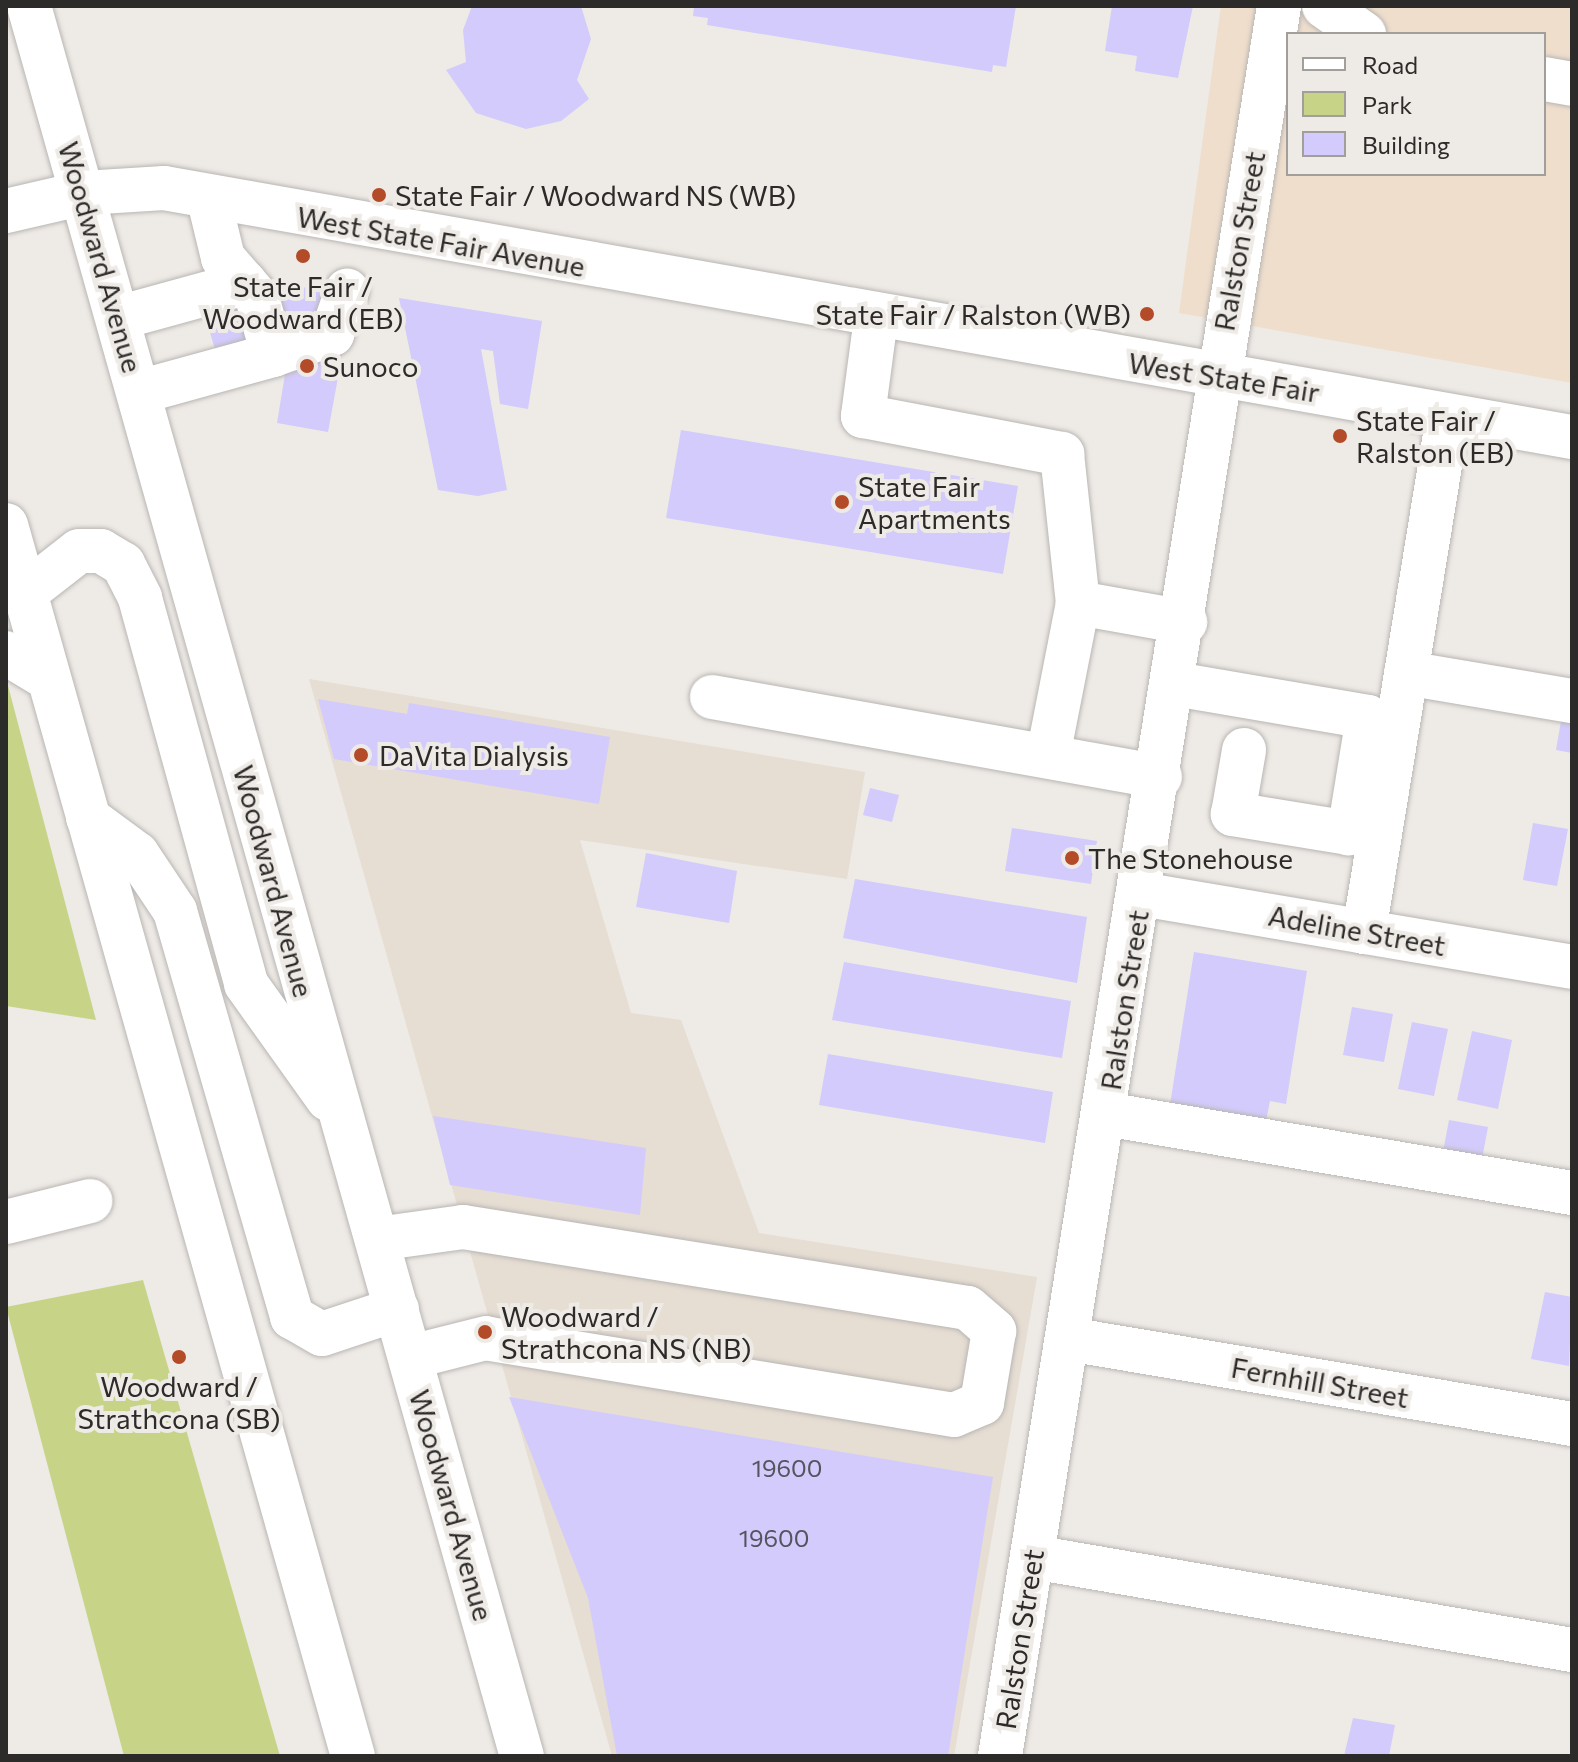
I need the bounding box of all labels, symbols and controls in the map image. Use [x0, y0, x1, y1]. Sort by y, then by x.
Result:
legend [1286, 32, 1546, 176]
text: Road [1362, 50, 1418, 79]
text: Park [1362, 90, 1412, 119]
text: Building [1362, 130, 1450, 159]
street label: Woodward Avenue [52, 138, 150, 376]
street label: Ralston Street [1207, 149, 1271, 333]
place label: State Fair / Woodward NS (WB) [395, 178, 796, 212]
marker: State Fair / Woodward NS (WB) [370, 186, 388, 204]
street label: West State Fair Avenue [294, 199, 588, 283]
marker: State Fair / Woodward (EB) [294, 247, 312, 265]
place label: State Fair / Woodward (EB) [203, 269, 403, 335]
place label: State Fair / Ralston (WB) [815, 297, 1131, 331]
marker: State Fair / Ralston (WB) [1138, 305, 1156, 323]
street label: West State Fair [1126, 345, 1322, 409]
place label: Sunoco [323, 349, 418, 383]
marker: Sunoco [298, 357, 316, 375]
place label: State Fair / Ralston (EB) [1356, 403, 1514, 469]
marker: State Fair / Ralston (EB) [1331, 427, 1349, 445]
place label: State Fair Apartments [858, 469, 1011, 535]
marker: State Fair Apartments [833, 493, 851, 511]
place label: DaVita Dialysis [379, 738, 569, 772]
marker: DaVita Dialysis [350, 744, 372, 766]
street label: Woodward Avenue [227, 761, 321, 1001]
place label: The Stonehouse [1088, 841, 1293, 875]
marker: The Stonehouse [1063, 849, 1081, 867]
street label: Adeline Street [1266, 898, 1448, 962]
street label: Ralston Street [1093, 908, 1155, 1092]
place label: Woodward / Strathcona NS (NB) [501, 1299, 751, 1365]
marker: Woodward / Strathcona NS (NB) [476, 1323, 494, 1341]
marker: Woodward / Strathcona (SB) [170, 1348, 188, 1366]
street label: Fernhill Street [1229, 1350, 1411, 1414]
place label: Woodward / Strathcona (SB) [78, 1369, 280, 1435]
street label: Woodward Avenue [403, 1386, 501, 1624]
house number: 19600 [752, 1454, 822, 1482]
house number: 19600 [739, 1524, 809, 1552]
street label: Ralston Street [988, 1547, 1050, 1731]

